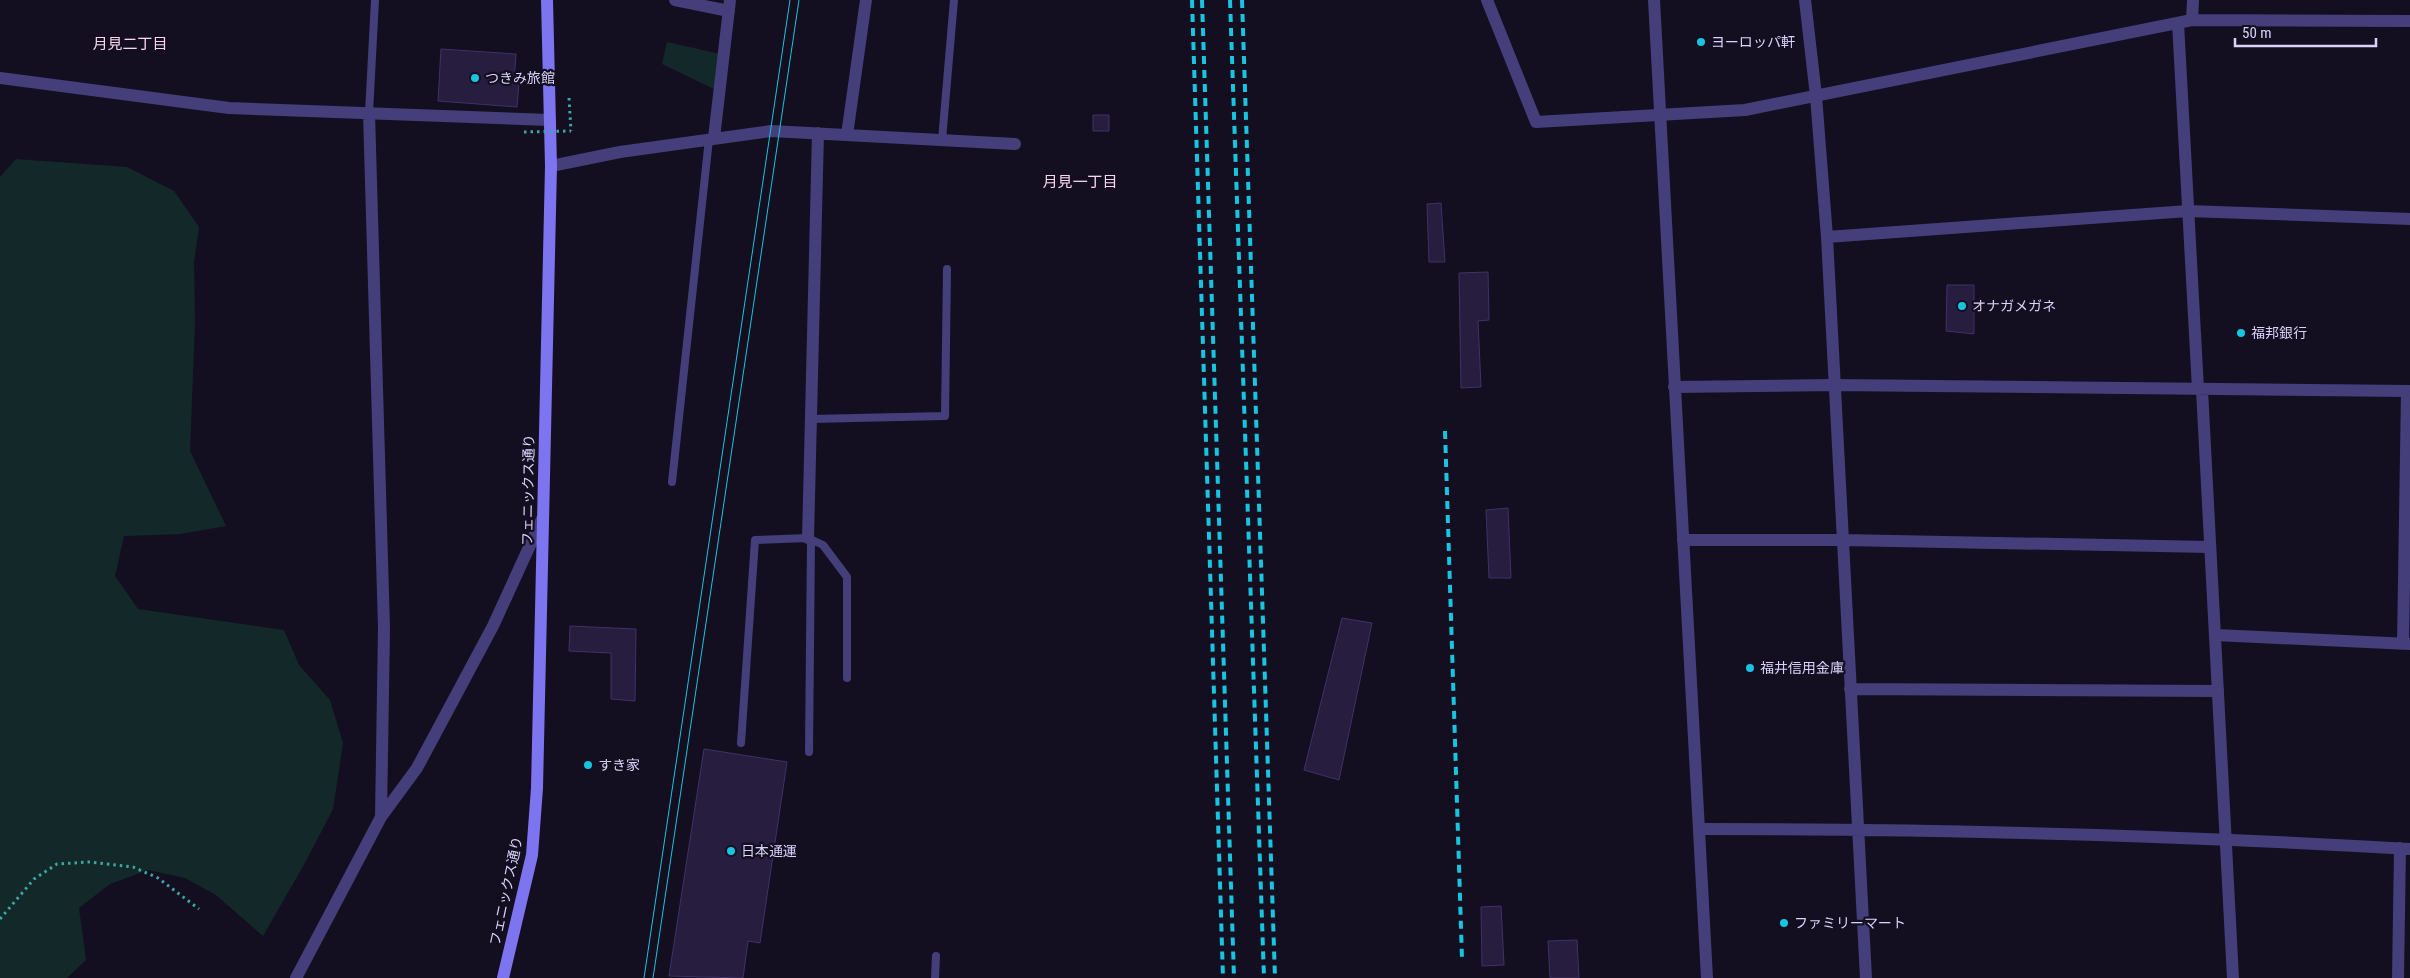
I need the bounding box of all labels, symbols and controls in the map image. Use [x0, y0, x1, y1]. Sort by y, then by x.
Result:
scale bar [2235, 15, 2376, 47]
text: 50 m [2242, 24, 2272, 42]
place label: ヨーロッパ軒 [1711, 34, 1795, 50]
district label: 月見二丁目 [92, 35, 168, 53]
marker: ヨーロッパ軒 [1695, 36, 1707, 48]
place label: つきみ旅館 [485, 70, 555, 86]
marker: つきみ旅館 [469, 72, 481, 84]
district label: 月見一丁目 [1042, 173, 1118, 191]
place label: オナガメガネ [1972, 298, 2056, 314]
marker: オナガメガネ [1956, 300, 1968, 312]
place label: 福邦銀行 [2251, 325, 2307, 341]
marker: 福邦銀行 [2235, 327, 2247, 339]
street label: フェニックス通り [519, 434, 537, 546]
place label: 福井信用金庫 [1760, 660, 1844, 676]
marker: 福井信用金庫 [1744, 662, 1756, 674]
place label: すき家 [598, 757, 640, 773]
marker: すき家 [582, 759, 594, 771]
street label: フェニックス通り [487, 835, 525, 947]
place label: 日本通運 [741, 843, 797, 859]
marker: 日本通運 [725, 845, 737, 857]
place label: ファミリーマート [1794, 915, 1906, 931]
marker: ファミリーマート [1778, 917, 1790, 929]

